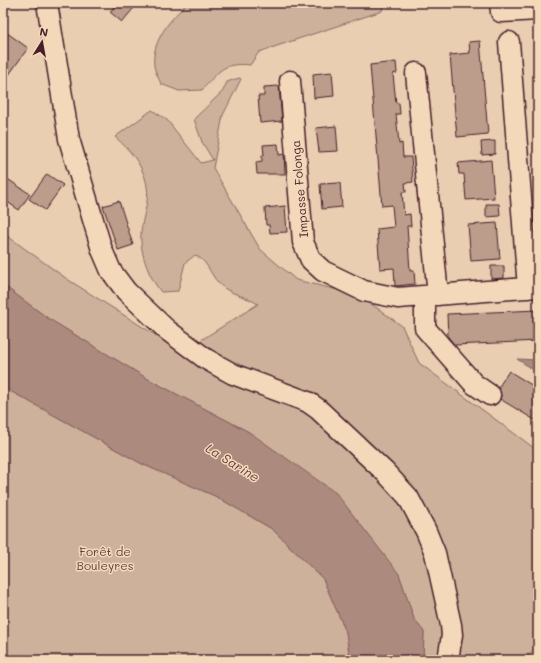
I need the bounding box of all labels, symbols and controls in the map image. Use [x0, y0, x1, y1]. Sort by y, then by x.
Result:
north arrow [22, 22, 62, 62]
text: N [38, 24, 50, 40]
street label: Impasse Folonga [287, 140, 311, 238]
water label: La Sarine [203, 439, 263, 485]
park label: Forêt de Bouleyres [76, 543, 134, 573]

